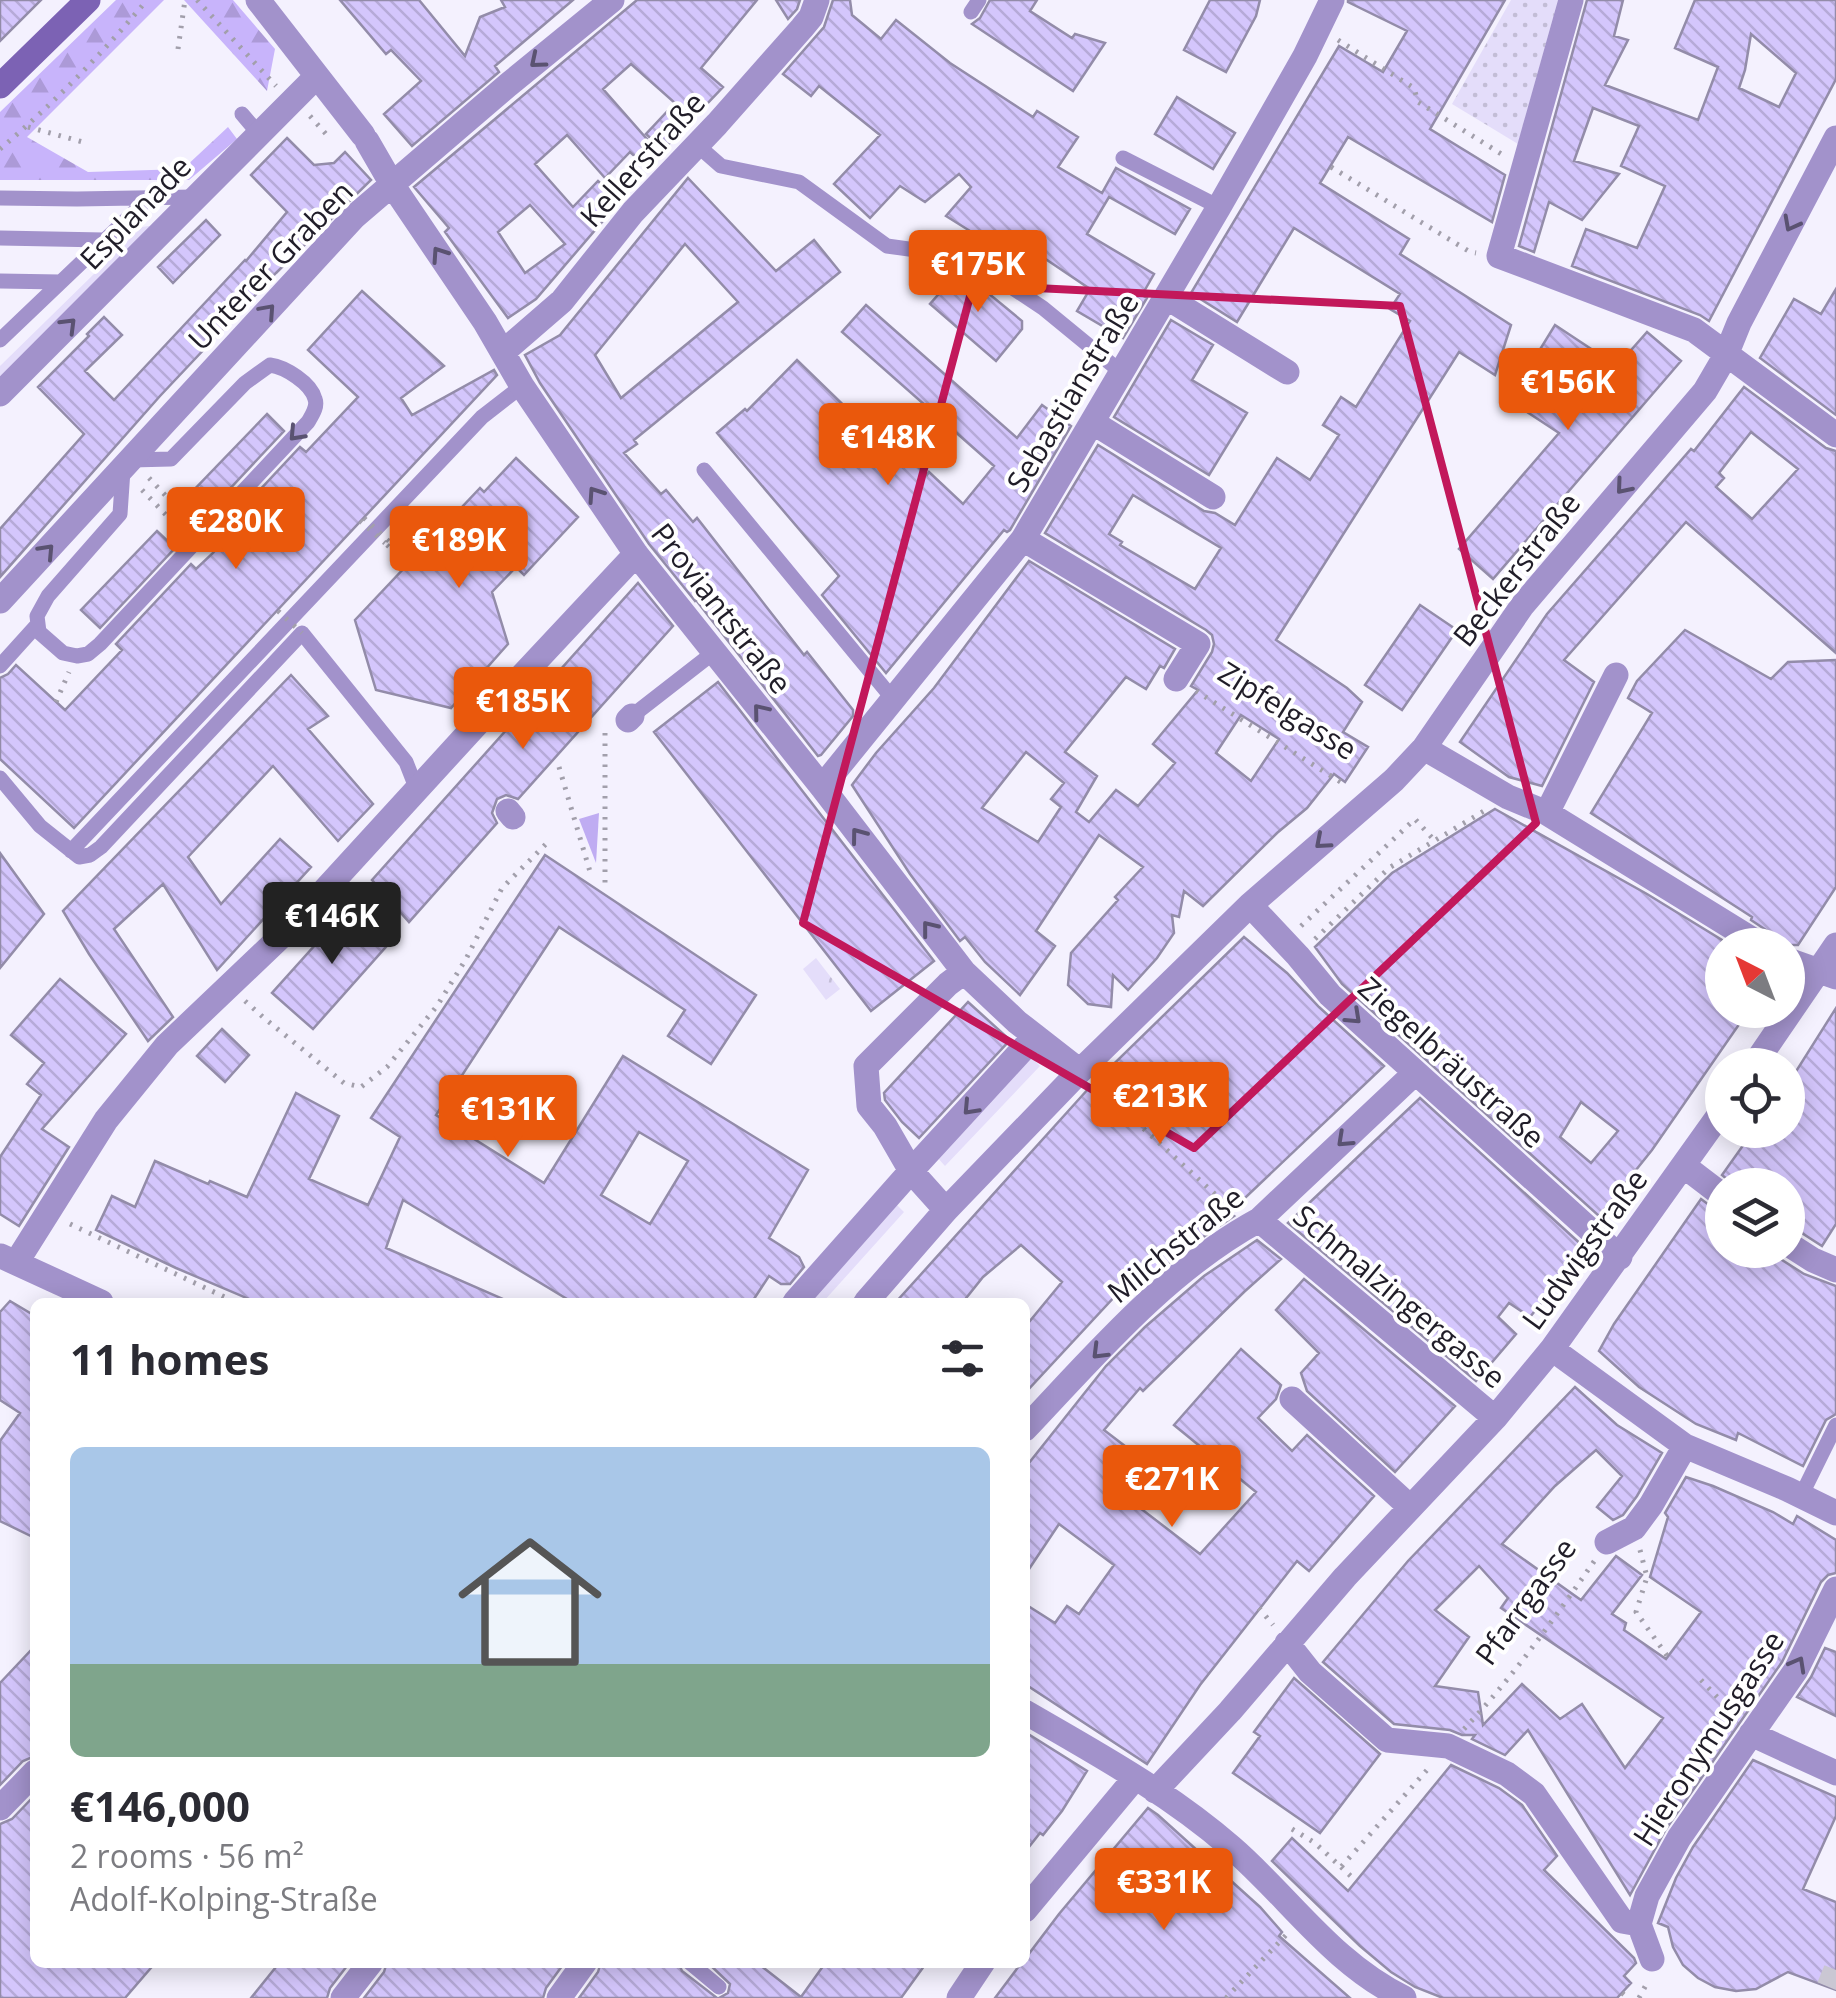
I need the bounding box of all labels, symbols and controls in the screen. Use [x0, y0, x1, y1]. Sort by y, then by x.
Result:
one-way arrow [530, 50, 548, 68]
street label: Kellerstraße [570, 83, 714, 235]
street label: Esplanade [70, 146, 200, 278]
street label: Unterer Graben [178, 171, 362, 359]
one-way arrow [1784, 214, 1803, 232]
pin: €175K [908, 230, 1048, 315]
text: €175K [931, 241, 1025, 284]
one-way arrow [432, 247, 451, 265]
street label: Sebastianstraße [996, 285, 1148, 499]
one-way arrow [257, 304, 275, 323]
one-way arrow [57, 318, 75, 336]
pin: €156K [1498, 348, 1638, 433]
text: €156K [1521, 359, 1615, 402]
pin: €148K [818, 403, 958, 488]
text: €148K [841, 414, 935, 457]
one-way arrow [290, 422, 308, 441]
one-way arrow [1617, 475, 1635, 494]
street label: Beckerstraße [1443, 484, 1589, 654]
pin: €280K [166, 487, 306, 572]
one-way arrow [589, 487, 608, 505]
text: €280K [189, 498, 283, 541]
pin: €189K [389, 506, 529, 591]
street label: Proviantstraße [642, 514, 802, 702]
text: €189K [412, 517, 506, 560]
one-way arrow [35, 544, 53, 563]
street label: Zipfelgasse [1211, 651, 1365, 769]
pin: €185K [453, 667, 593, 752]
text: €185K [476, 678, 570, 721]
one-way arrow [754, 705, 772, 723]
one-way arrow [853, 828, 870, 846]
one-way arrow [1315, 830, 1334, 848]
pin: €146K [262, 882, 402, 967]
text: €146K [285, 893, 379, 936]
one-way arrow [923, 921, 941, 939]
north arrow [1705, 928, 1805, 1028]
map controls [1705, 928, 1805, 1268]
street label: Ziegelbräustraße [1350, 967, 1554, 1157]
one-way arrow [1342, 1005, 1360, 1023]
button: locate [1705, 1048, 1805, 1148]
pin: €213K [1090, 1062, 1230, 1147]
text: €213K [1113, 1073, 1207, 1116]
pin: €131K [438, 1075, 578, 1160]
text: €131K [461, 1086, 555, 1129]
one-way arrow [964, 1097, 982, 1115]
one-way arrow [1337, 1128, 1355, 1146]
street label: Ludwigstraße [1512, 1161, 1656, 1337]
button: layers [1705, 1168, 1805, 1268]
street label: Milchstraße [1098, 1176, 1252, 1312]
street label: Schmalzingergasse [1285, 1195, 1515, 1397]
text: 11 homes [70, 1330, 269, 1387]
icon: filters [935, 1331, 990, 1386]
one-way arrow [1092, 1341, 1110, 1359]
pin: €271K [1102, 1445, 1242, 1530]
text: €271K [1125, 1456, 1219, 1499]
icon: home [440, 1512, 620, 1692]
street label: Pfarrgasse [1465, 1529, 1585, 1673]
street label: Hieronymusgasse [1623, 1622, 1793, 1854]
one-way arrow [1785, 1657, 1805, 1675]
text: €146,000 [70, 1777, 250, 1834]
text: 2 rooms · 56 m² [70, 1834, 304, 1877]
pin: €331K [1094, 1848, 1234, 1933]
text: €331K [1117, 1859, 1211, 1902]
text: Adolf-Kolping-Straße [70, 1877, 378, 1920]

